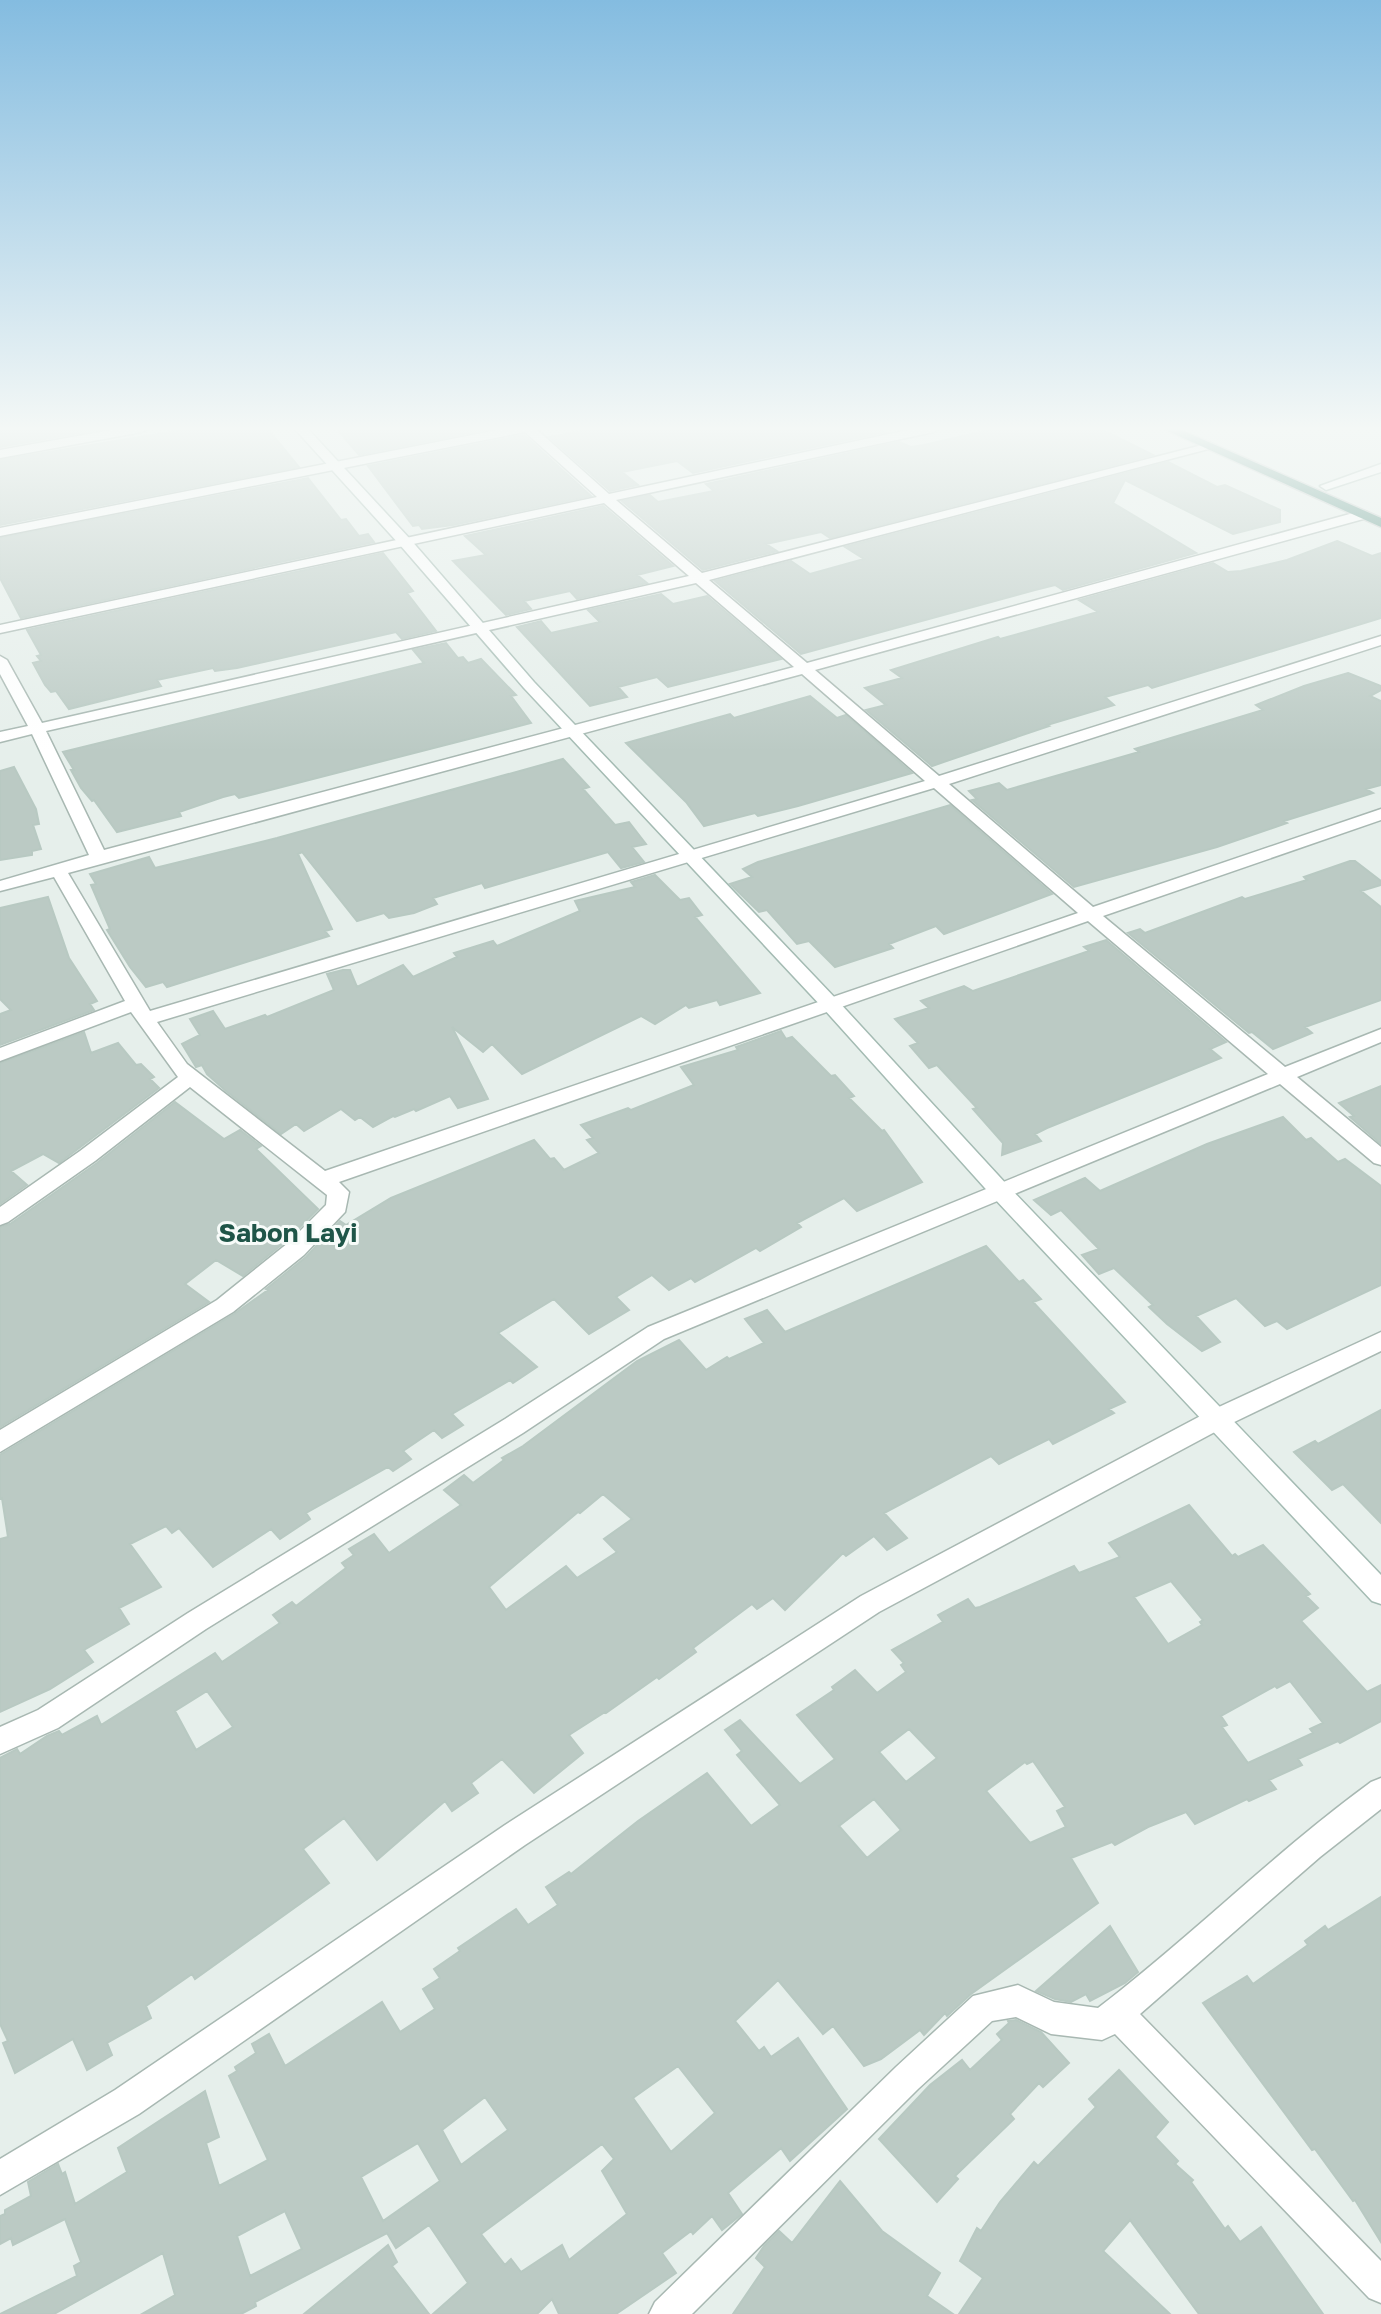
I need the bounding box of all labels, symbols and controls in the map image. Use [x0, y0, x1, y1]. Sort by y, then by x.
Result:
district label: Sabon Layi [219, 1217, 357, 1248]

